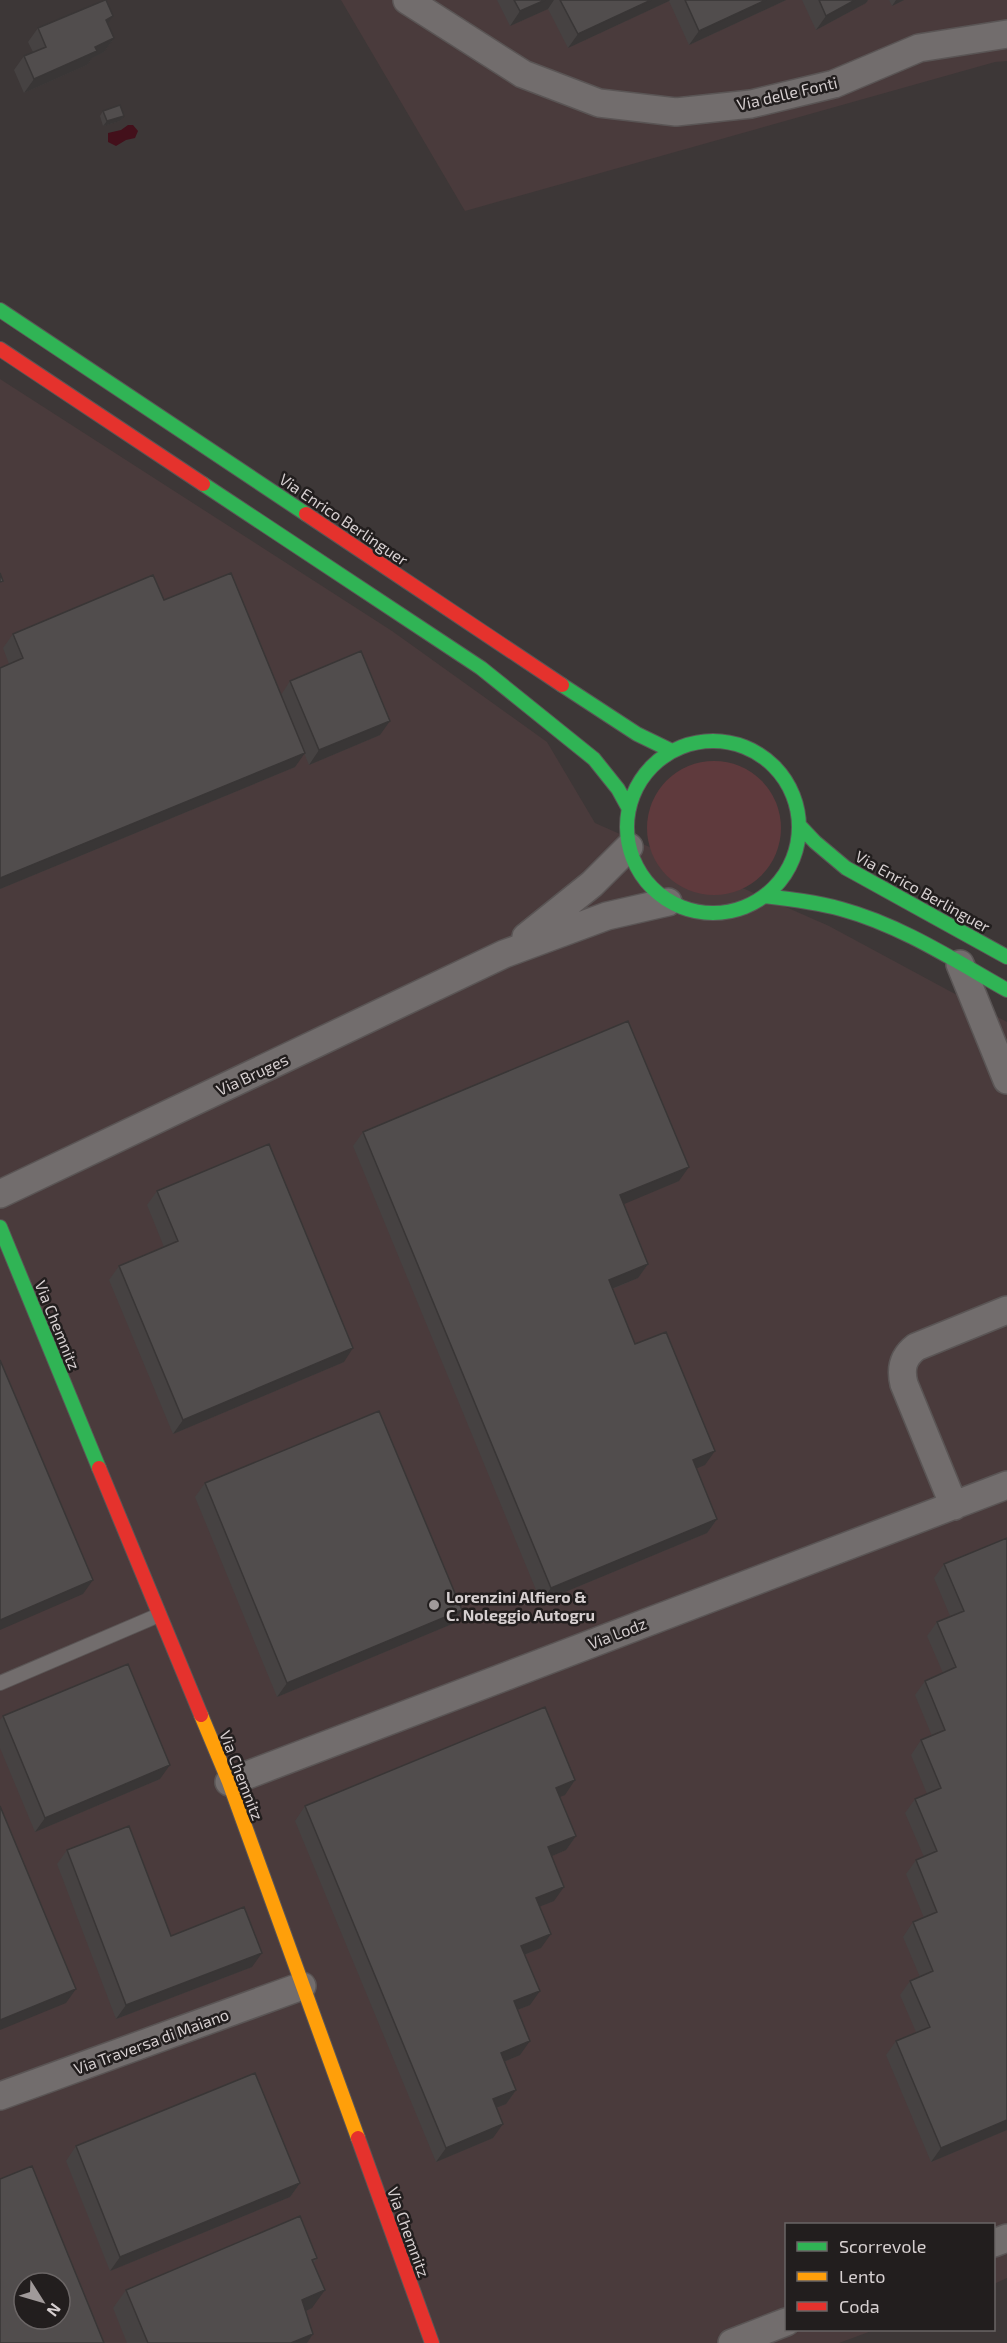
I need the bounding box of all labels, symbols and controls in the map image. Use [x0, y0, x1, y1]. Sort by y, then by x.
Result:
street label: Via delle Fonti [735, 72, 839, 114]
street label: Via Enrico Berlinguer [276, 469, 412, 569]
street label: Via Enrico Berlinguer [852, 846, 994, 936]
street label: Via Bruges [213, 1049, 291, 1099]
street label: Via Chemnitz [31, 1278, 85, 1372]
place label: Lorenzini Alfiero & C. Noleggio Autogru [446, 1587, 595, 1624]
marker: Lorenzini Alfiero & C. Noleggio Autogru [427, 1598, 441, 1612]
street label: Via Lodz [585, 1613, 649, 1653]
street label: Via Chemnitz [216, 1727, 268, 1823]
street label: Via Traversa di Maiano [71, 2004, 231, 2078]
street label: Via Chemnitz [384, 2184, 434, 2280]
legend [785, 2223, 995, 2331]
text: Scorrevole [839, 2235, 926, 2257]
text: Lento [839, 2265, 885, 2287]
north arrow [12, 2271, 72, 2331]
text: Coda [839, 2295, 880, 2317]
text: N [43, 2300, 65, 2321]

